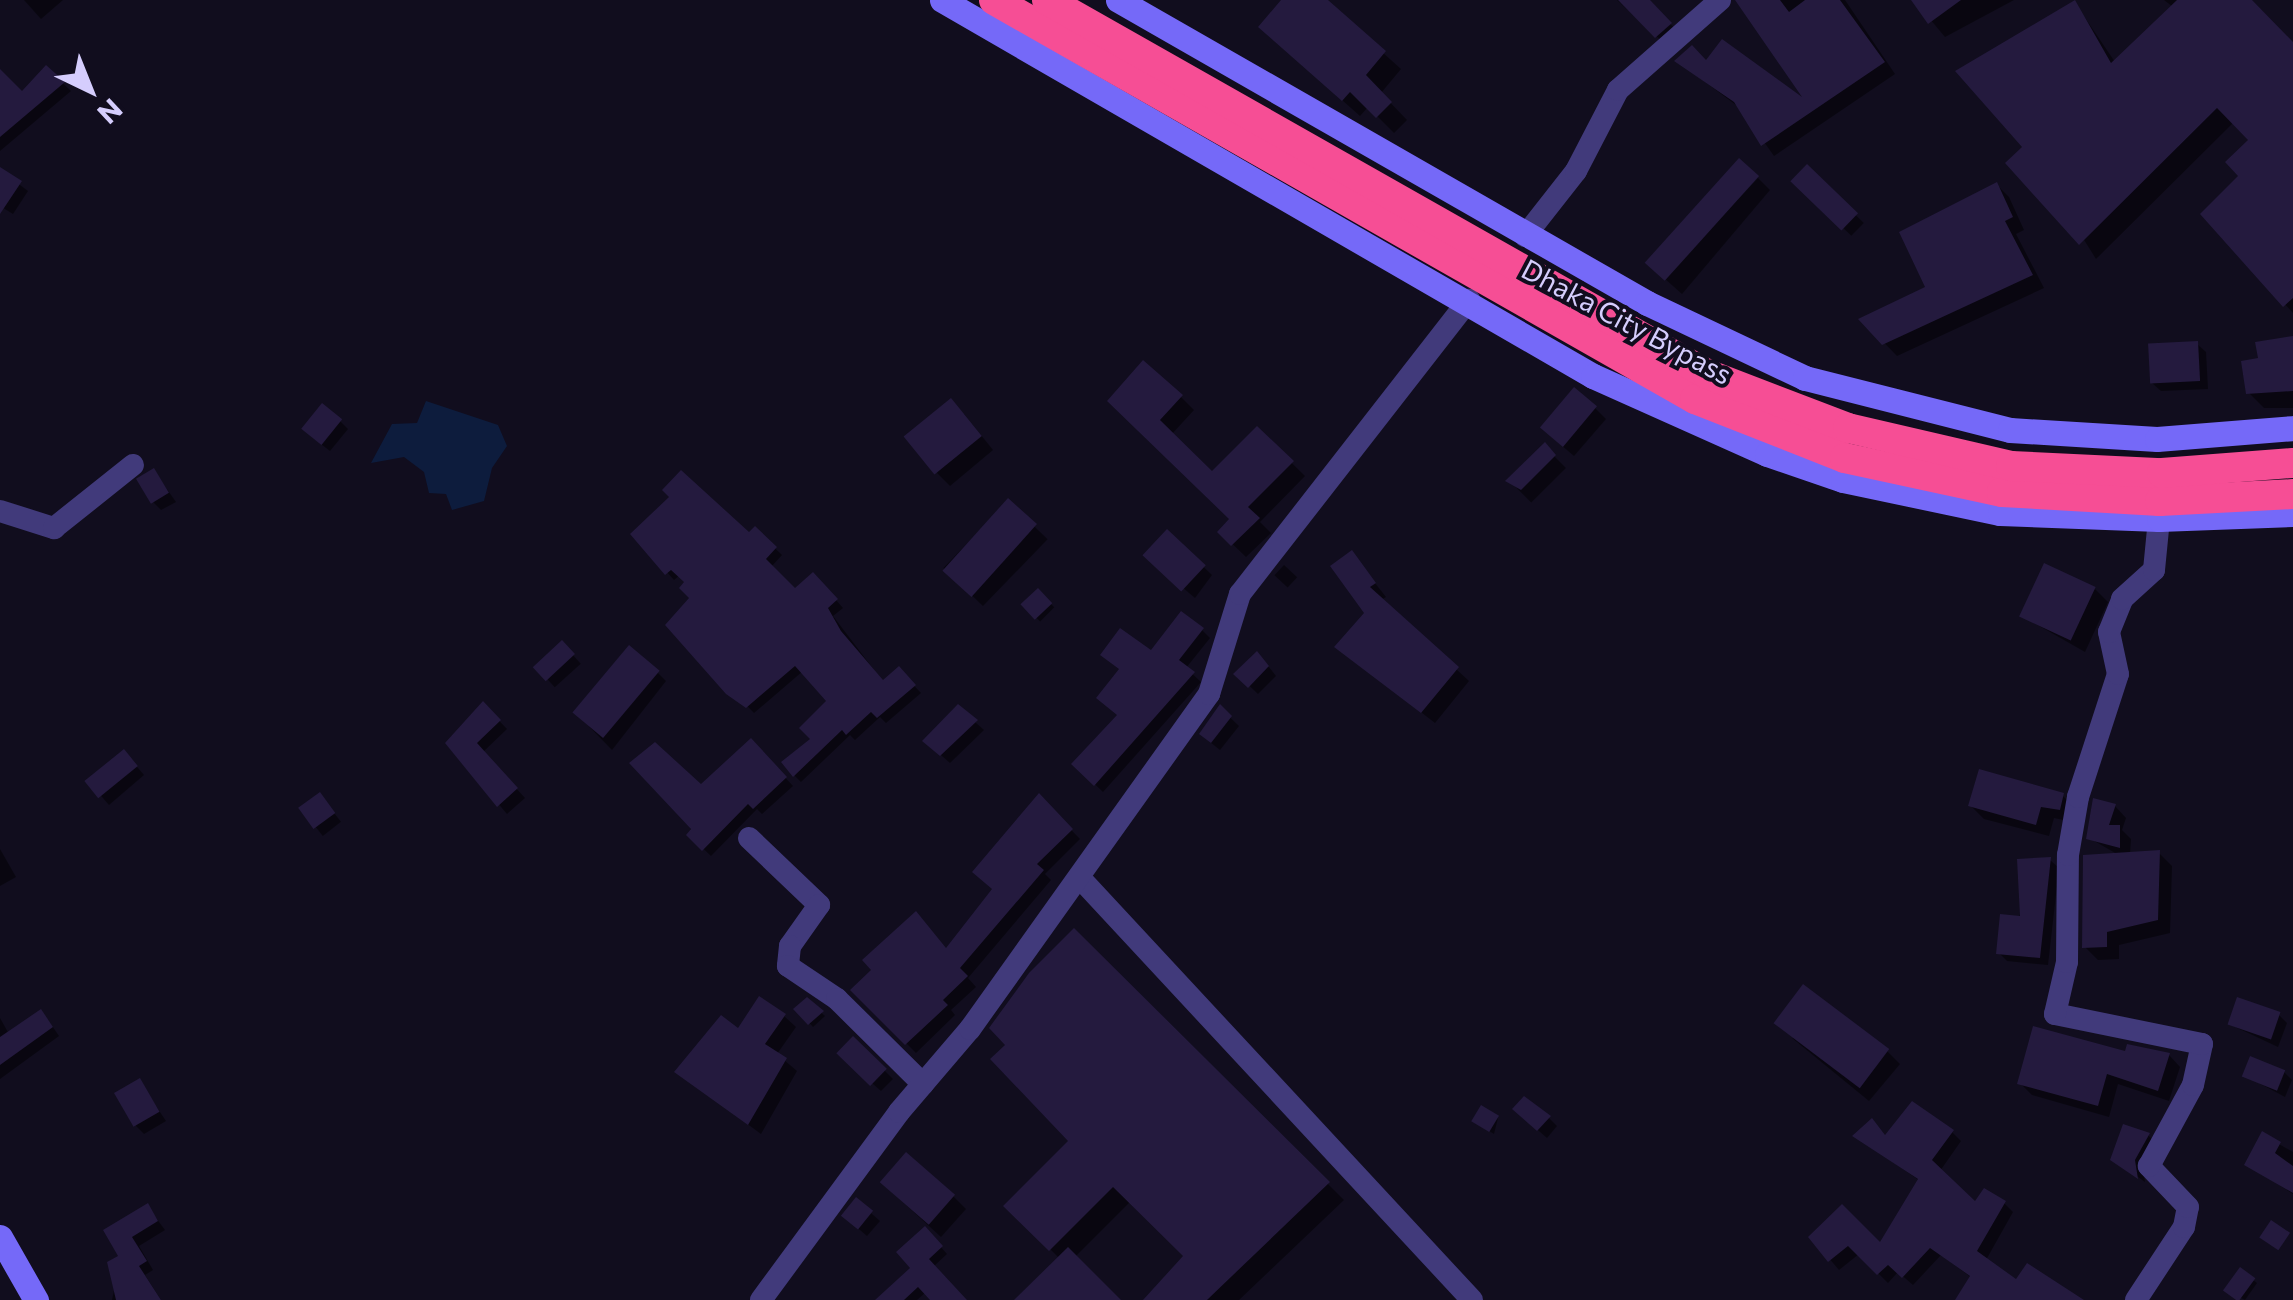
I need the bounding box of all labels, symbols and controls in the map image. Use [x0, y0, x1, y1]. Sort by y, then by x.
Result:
north arrow [40, 40, 140, 140]
text: N [91, 92, 130, 132]
street label: Dhaka City Bypass [1516, 251, 1738, 391]

